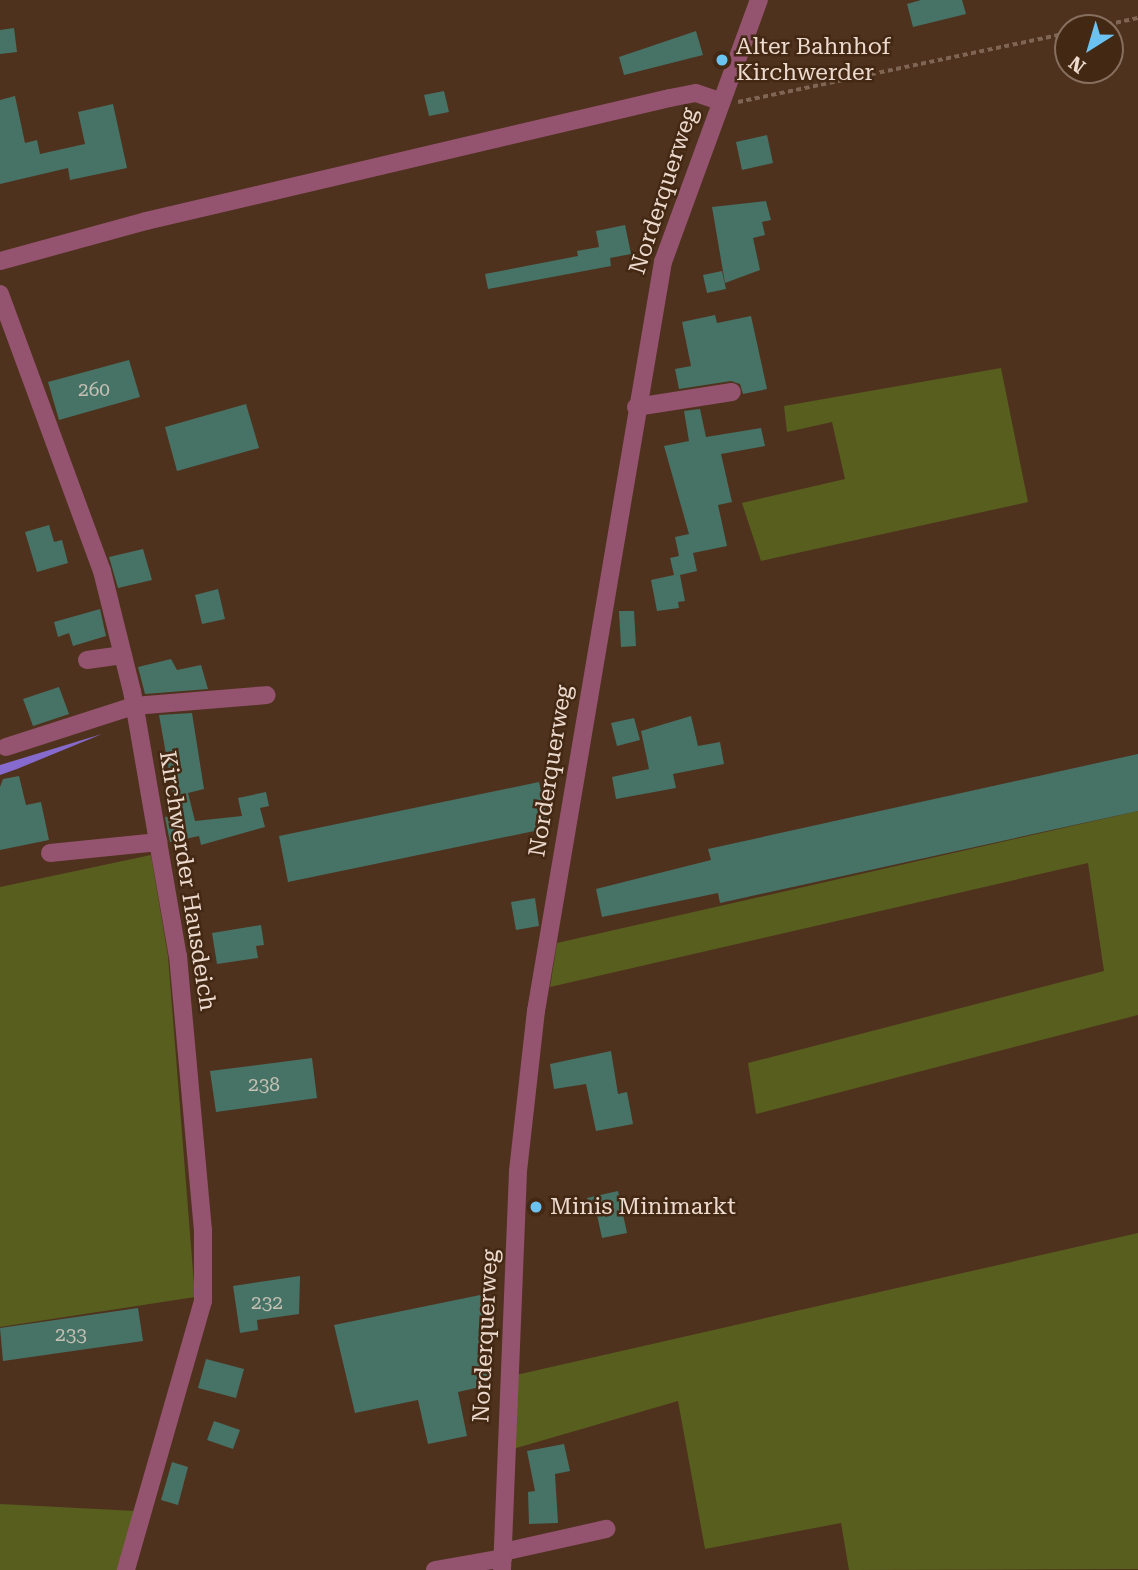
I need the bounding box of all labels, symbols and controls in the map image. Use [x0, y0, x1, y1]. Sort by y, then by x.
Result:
north arrow [1054, 14, 1124, 84]
place label: Alter Bahnhof Kirchwerder [736, 33, 890, 87]
text: N [1065, 51, 1090, 78]
marker: Alter Bahnhof Kirchwerder [714, 52, 730, 68]
street label: Norderquerweg [624, 104, 704, 278]
house number: 260 [78, 379, 110, 401]
street label: Norderquerweg [524, 683, 578, 859]
street label: Kirchwerder Hausdeich [153, 749, 221, 1013]
house number: 238 [248, 1074, 280, 1096]
place label: Minis Minimarkt [550, 1193, 736, 1221]
marker: Minis Minimarkt [528, 1199, 544, 1215]
street label: Norderquerweg [468, 1249, 504, 1423]
house number: 232 [251, 1292, 283, 1314]
house number: 233 [55, 1324, 87, 1346]

